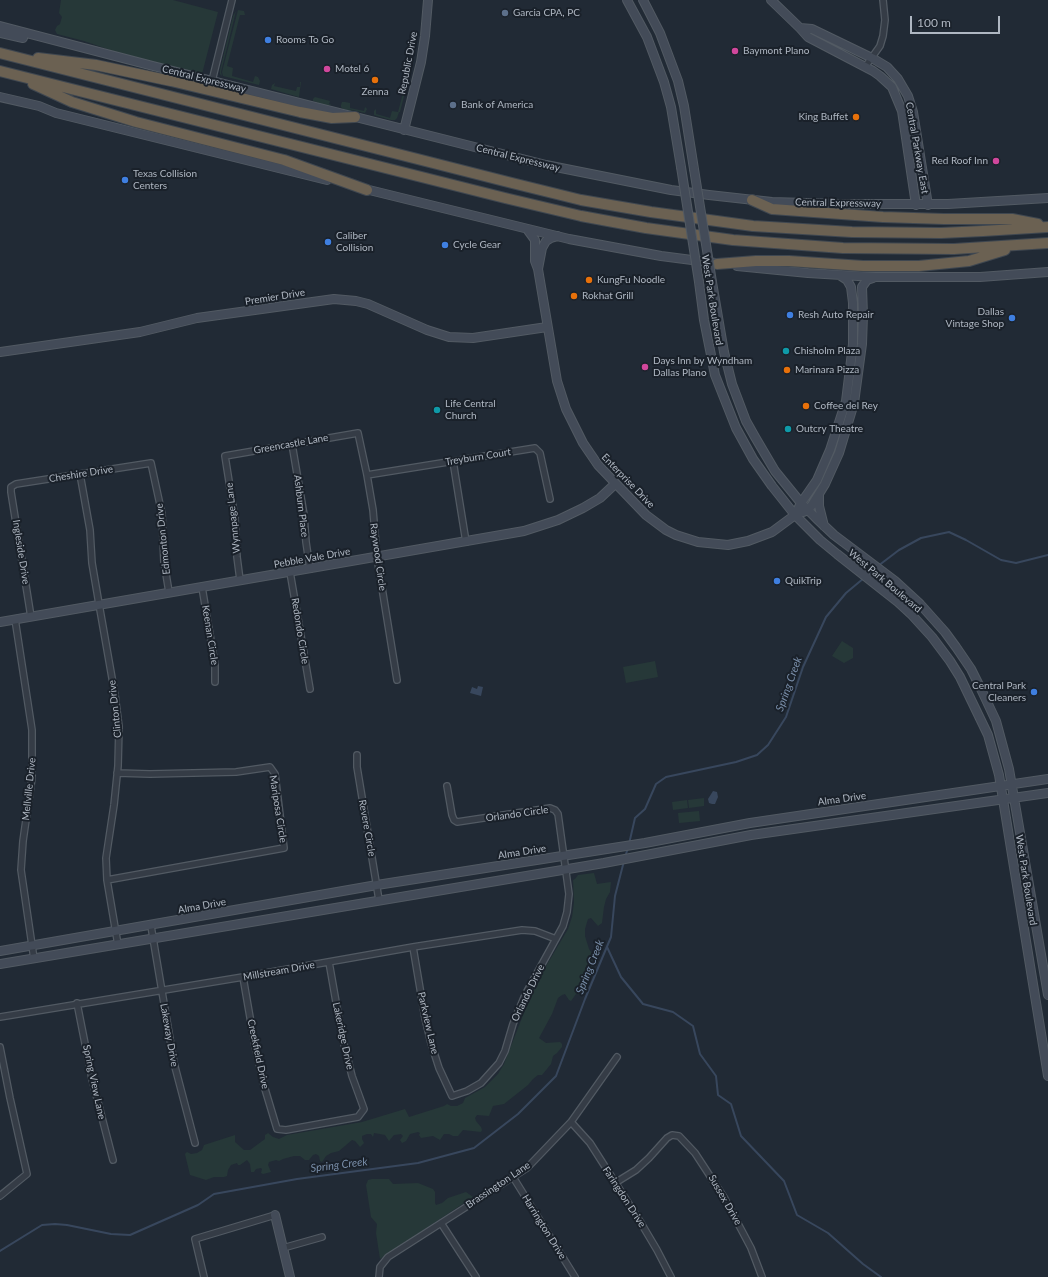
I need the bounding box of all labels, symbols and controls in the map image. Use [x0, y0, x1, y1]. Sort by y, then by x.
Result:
place label: Garcia CPA, PC [513, 7, 580, 19]
marker: Garcia CPA, PC [500, 8, 510, 18]
scale bar [912, 8, 1002, 34]
text: 100 m [917, 15, 951, 30]
street label: Republic Drive [396, 30, 420, 96]
place label: Rooms To Go [276, 34, 334, 46]
marker: Rooms To Go [263, 35, 273, 45]
place label: Baymont Plano [743, 45, 809, 57]
marker: Baymont Plano [730, 46, 740, 56]
street label: Central Expressway [161, 63, 247, 95]
place label: Motel 6 [335, 63, 369, 75]
marker: Motel 6 [322, 64, 332, 74]
marker: Zenna [370, 75, 380, 85]
place label: Zenna [361, 86, 389, 98]
place label: Bank of America [461, 99, 533, 111]
marker: Bank of America [448, 100, 458, 110]
street label: Central Parkway East [903, 101, 931, 195]
place label: King Buffet [798, 111, 848, 123]
marker: King Buffet [851, 112, 861, 122]
street label: Central Expressway [475, 142, 561, 174]
place label: Red Roof Inn [932, 155, 988, 167]
marker: Red Roof Inn [991, 156, 1001, 166]
place label: Texas Collision Centers [133, 168, 197, 192]
marker: Texas Collision Centers [120, 175, 130, 185]
street label: Central Expressway [795, 196, 881, 210]
place label: Caliber Collision [336, 230, 373, 254]
marker: Caliber Collision [323, 237, 333, 247]
place label: Cycle Gear [453, 239, 501, 251]
marker: Cycle Gear [440, 240, 450, 250]
street label: West Park Boulevard [699, 254, 725, 346]
place label: KungFu Noodle [597, 274, 665, 286]
marker: KungFu Noodle [584, 275, 594, 285]
street label: Premier Drive [244, 286, 306, 308]
place label: Rokhat Grill [582, 290, 633, 302]
marker: Rokhat Grill [569, 291, 579, 301]
place label: Dallas Vintage Shop [946, 306, 1004, 330]
place label: Resh Auto Repair [798, 309, 874, 321]
marker: Resh Auto Repair [785, 310, 795, 320]
marker: Dallas Vintage Shop [1007, 313, 1017, 323]
place label: Chisholm Plaza [794, 345, 860, 357]
marker: Chisholm Plaza [781, 346, 791, 356]
place label: Days Inn by Wyndham Dallas Plano [653, 355, 752, 378]
marker: Days Inn by Wyndham Dallas Plano [640, 362, 650, 372]
place label: Marinara Pizza [795, 364, 859, 376]
marker: Marinara Pizza [782, 365, 792, 375]
place label: Life Central Church [445, 398, 496, 422]
place label: Coffee del Rey [814, 400, 878, 412]
marker: Coffee del Rey [801, 401, 811, 411]
marker: Life Central Church [432, 405, 442, 415]
place label: Outcry Theatre [796, 423, 863, 435]
marker: Outcry Theatre [783, 424, 793, 434]
street label: Greencastle Lane [253, 432, 329, 456]
street label: Treyburn Court [444, 446, 512, 468]
street label: Enterprise Drive [599, 451, 657, 511]
street label: Cheshire Drive [48, 463, 114, 485]
street label: Ashburn Place [291, 474, 311, 538]
street label: Wynnpage Lane [223, 482, 243, 554]
street label: Edmonton Drive [153, 503, 173, 575]
street label: Ingleside Drive [10, 519, 32, 585]
street label: Raywood Circle [367, 522, 389, 592]
street label: Pebble Vale Drive [273, 545, 351, 571]
street label: West Park Boulevard [846, 547, 924, 615]
place label: QuikTrip [785, 575, 822, 587]
marker: QuikTrip [772, 576, 782, 586]
street label: Redondo Circle [289, 597, 311, 665]
street label: Keenan Circle [199, 604, 221, 666]
water label: Spring Creek [773, 655, 805, 713]
street label: Clinton Drive [106, 679, 124, 739]
place label: Central Park Cleaners [972, 680, 1026, 704]
marker: Central Park Cleaners [1029, 687, 1039, 697]
street label: Mellville Drive [20, 757, 38, 821]
street label: Mariposa Circle [267, 774, 289, 844]
street label: Alma Drive [817, 790, 867, 808]
street label: Revere Circle [356, 799, 378, 857]
street label: Orlando Circle [485, 804, 549, 824]
street label: West Park Boulevard [1013, 834, 1039, 926]
street label: Alma Drive [497, 842, 547, 862]
street label: Alma Drive [177, 896, 227, 916]
water label: Spring Creek [573, 938, 607, 996]
street label: Millstream Drive [242, 959, 316, 983]
street label: Orlando Drive [509, 962, 547, 1024]
street label: Parkview Lane [415, 991, 441, 1055]
street label: Lakeridge Drive [330, 1001, 356, 1071]
street label: Lakeway Drive [158, 1002, 180, 1068]
street label: Creekfield Drive [245, 1018, 271, 1090]
street label: Spring View Lane [80, 1044, 108, 1120]
water label: Spring Creek [310, 1155, 368, 1175]
street label: Brassington Lane [464, 1159, 532, 1211]
street label: Faringdon Drive [600, 1164, 648, 1230]
street label: Sussex Drive [706, 1173, 744, 1227]
street label: Harrington Drive [519, 1192, 569, 1262]

